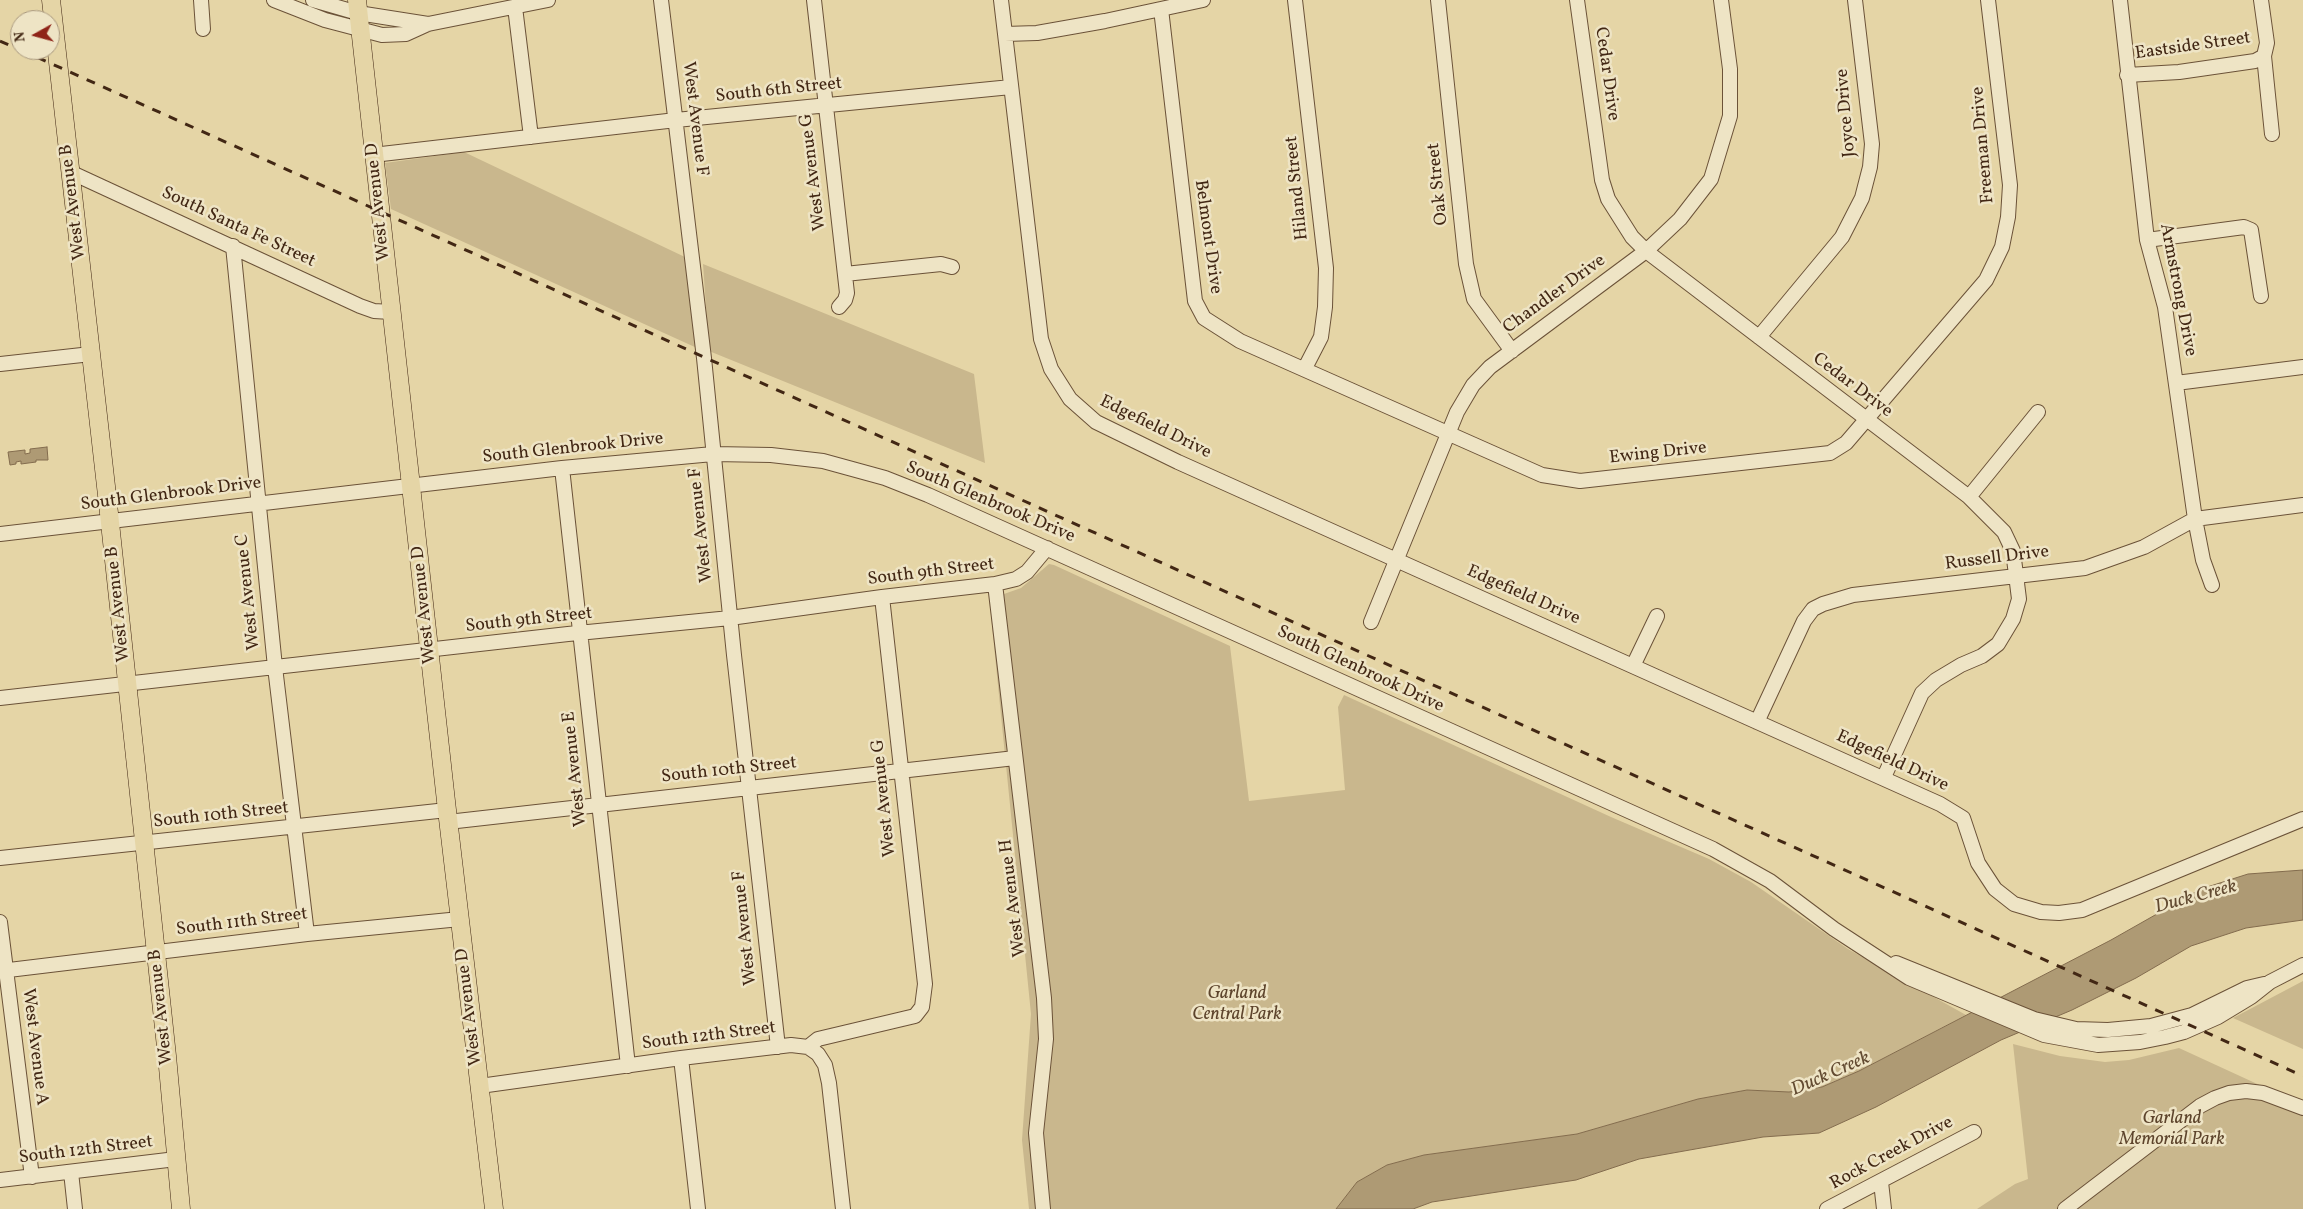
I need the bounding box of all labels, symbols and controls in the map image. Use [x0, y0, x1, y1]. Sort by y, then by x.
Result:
north arrow [10, 10, 60, 60]
street label: Cedar Drive [1589, 26, 1623, 122]
street label: Eastside Street [2134, 28, 2252, 66]
text: N [11, 31, 31, 43]
street label: West Avenue F [676, 60, 712, 178]
street label: Joyce Drive [1832, 68, 1862, 158]
street label: South 6th Street [715, 74, 843, 108]
street label: Freeman Drive [1968, 86, 2000, 204]
street label: West Avenue G [796, 112, 832, 232]
street label: Hiland Street [1282, 135, 1314, 241]
street label: West Avenue D [362, 142, 396, 262]
street label: Oak Street [1424, 142, 1454, 226]
street label: West Avenue B [56, 143, 92, 261]
street label: Belmont Drive [1188, 178, 1226, 296]
street label: South Santa Fe Street [158, 183, 318, 273]
street label: Armstrong Drive [2154, 222, 2200, 358]
street label: Chandler Drive [1500, 251, 1610, 339]
street label: Cedar Drive [1808, 349, 1896, 423]
street label: Edgefield Drive [1096, 392, 1214, 464]
street label: South Glenbrook Drive [481, 429, 665, 469]
street label: Ewing Drive [1608, 438, 1708, 470]
street label: South Glenbrook Drive [902, 458, 1078, 548]
street label: West Avenue F [685, 467, 719, 583]
street label: South Glenbrook Drive [79, 473, 263, 517]
street label: West Avenue C [232, 533, 266, 651]
street label: Russell Drive [1944, 542, 2050, 576]
street label: West Avenue B [102, 545, 136, 663]
street label: West Avenue D [408, 545, 442, 665]
street label: South 9th Street [866, 555, 996, 591]
street label: Edgefield Drive [1463, 561, 1583, 631]
street label: South 9th Street [464, 604, 594, 638]
street label: South Glenbrook Drive [1273, 622, 1447, 718]
street label: West Avenue E [559, 710, 593, 828]
street label: Edgefield Drive [1832, 727, 1952, 797]
street label: West Avenue G [868, 738, 902, 858]
street label: South 10th Street [660, 753, 798, 789]
street label: South 10th Street [152, 798, 290, 834]
street label: West Avenue H [996, 838, 1032, 958]
street label: West Avenue F [729, 870, 763, 986]
water label: Duck Creek [2153, 876, 2239, 920]
street label: South 11th Street [175, 904, 309, 942]
street label: West Avenue D [452, 947, 488, 1067]
street label: West Avenue B [145, 948, 179, 1066]
park label: Garland Central Park [1192, 984, 1282, 1026]
street label: West Avenue A [16, 987, 52, 1107]
street label: South 12th Street [641, 1018, 777, 1056]
water label: Duck Creek [1788, 1048, 1874, 1102]
park label: Garland Memorial Park [2119, 1109, 2225, 1152]
street label: Rock Creek Drive [1827, 1112, 1957, 1196]
street label: South 12th Street [18, 1132, 154, 1170]

